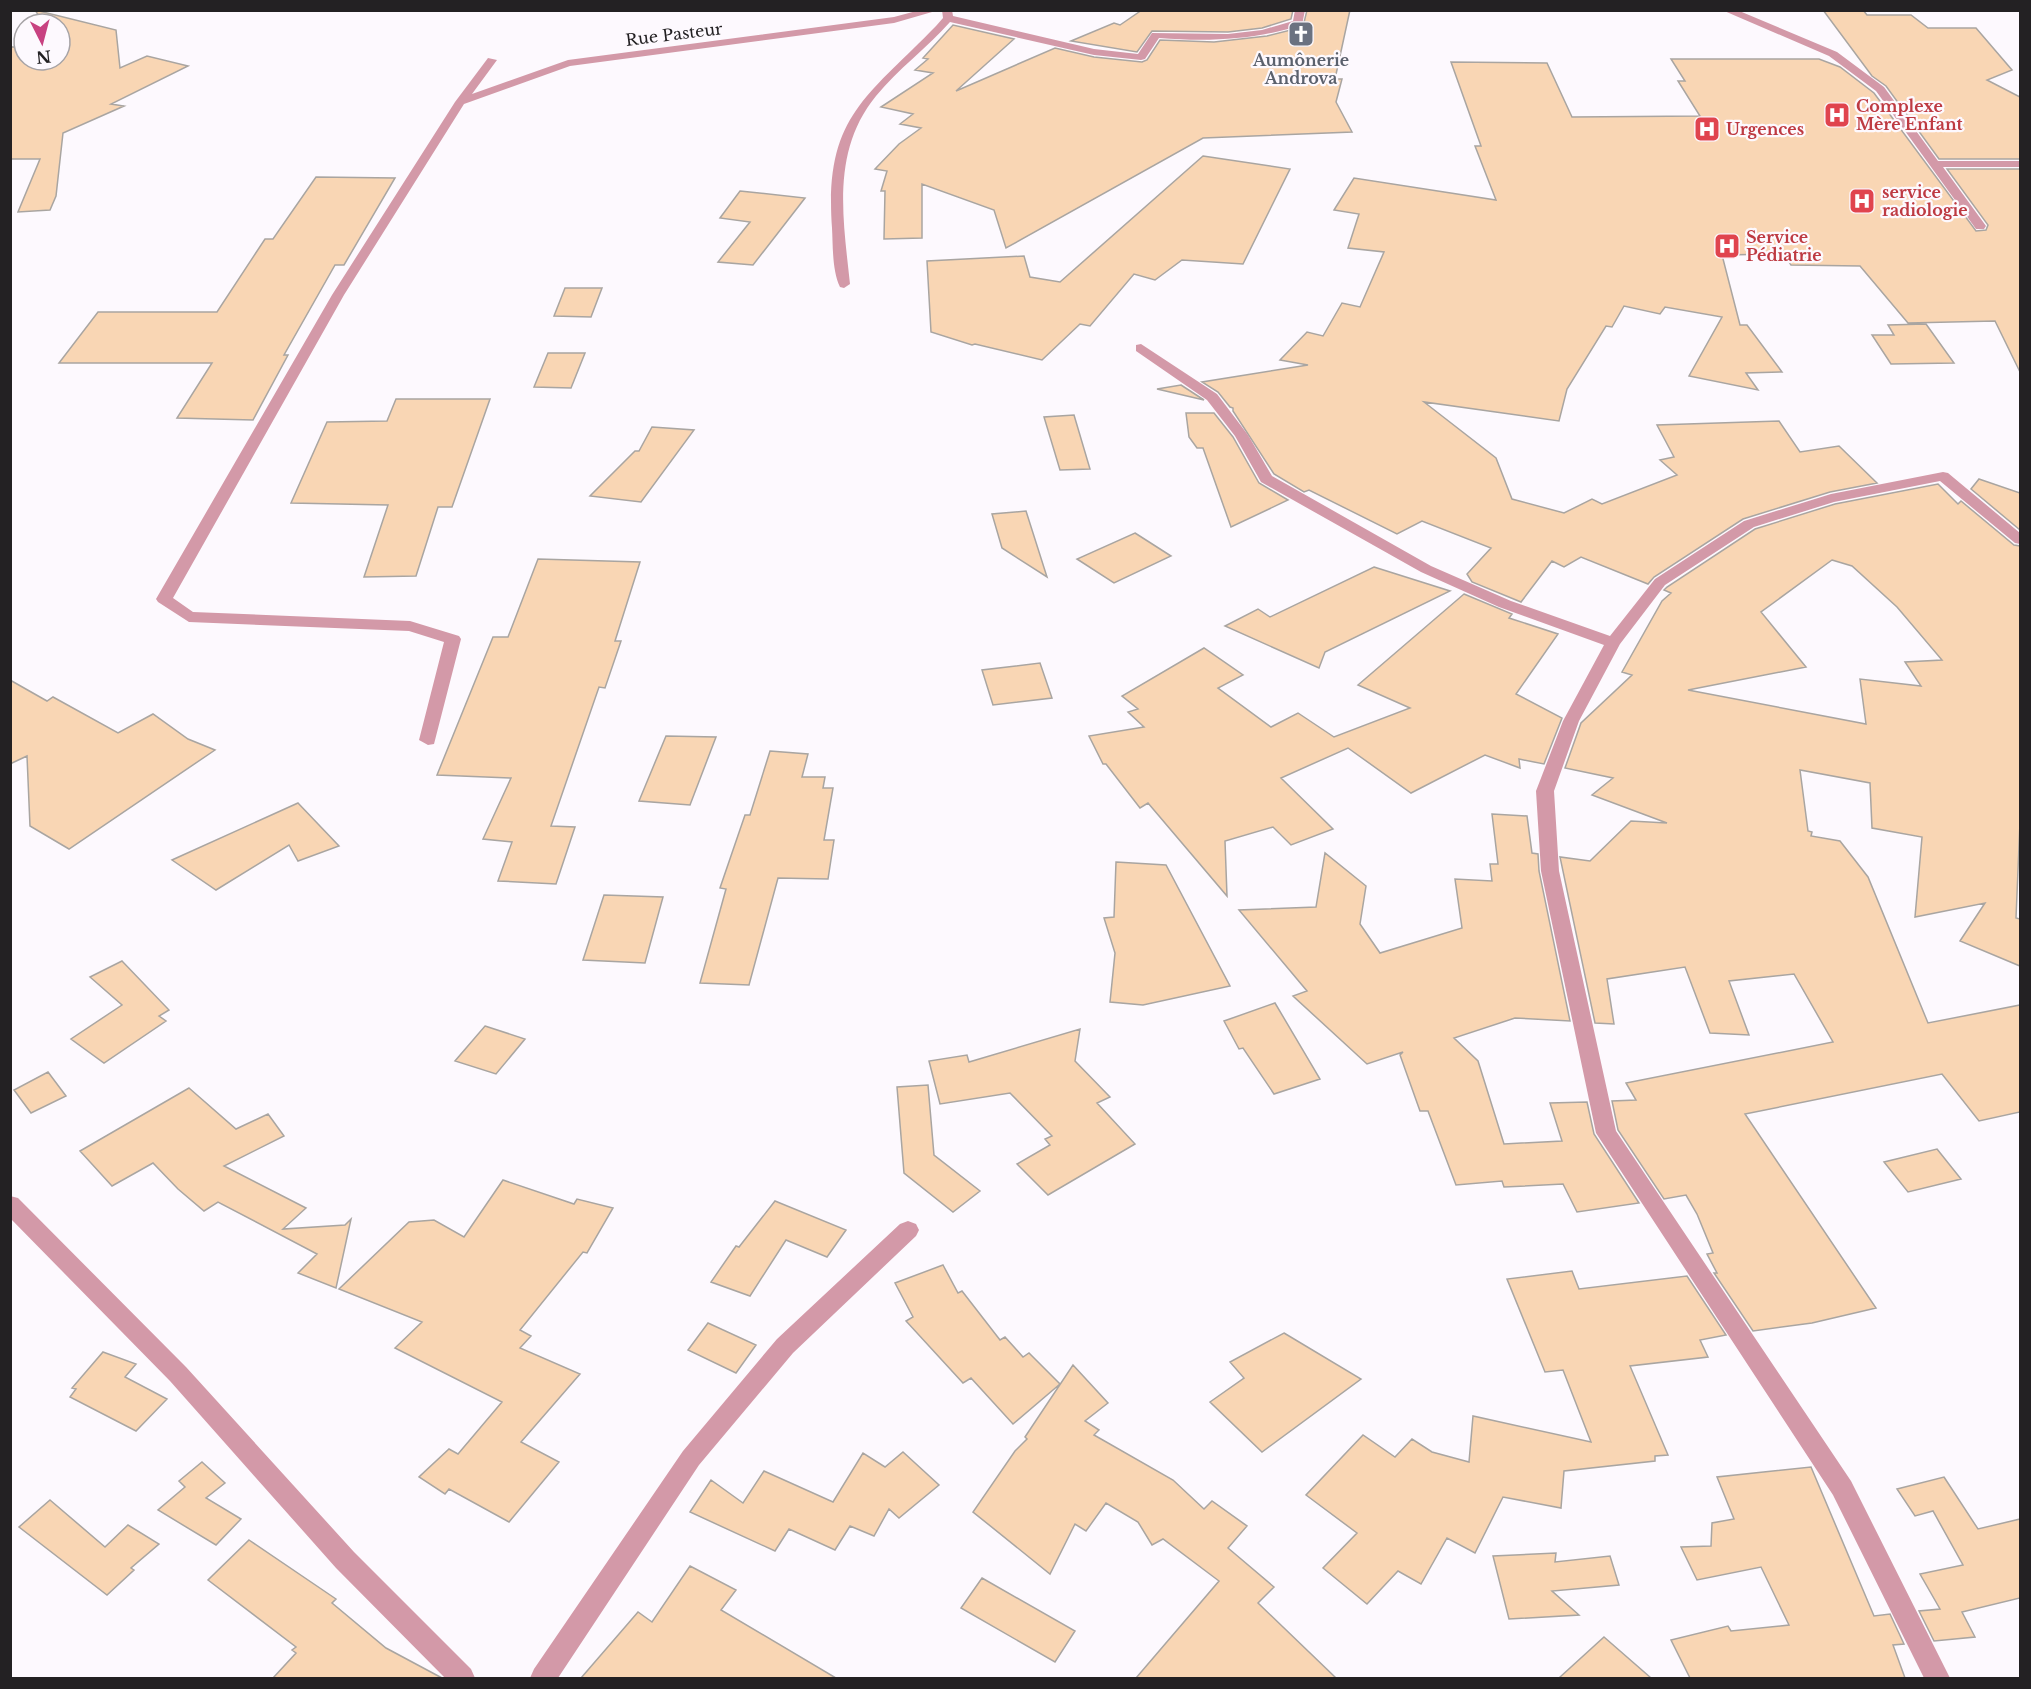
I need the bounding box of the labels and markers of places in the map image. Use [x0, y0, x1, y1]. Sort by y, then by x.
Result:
church icon: Aumônerie Androva [1286, 19, 1316, 49]
place label: Aumônerie Androva [1252, 50, 1349, 88]
place label: Complexe Mère Enfant [1856, 96, 1964, 134]
hospital icon: Complexe Mère Enfant [1822, 100, 1852, 130]
hospital icon: Urgences [1692, 114, 1722, 144]
place label: Urgences [1726, 119, 1804, 139]
place label: service radiologie [1882, 182, 1968, 220]
hospital icon: service radiologie [1847, 186, 1877, 216]
place label: Service Pédiatrie [1746, 227, 1822, 265]
hospital icon: Service Pédiatrie [1712, 231, 1742, 261]

